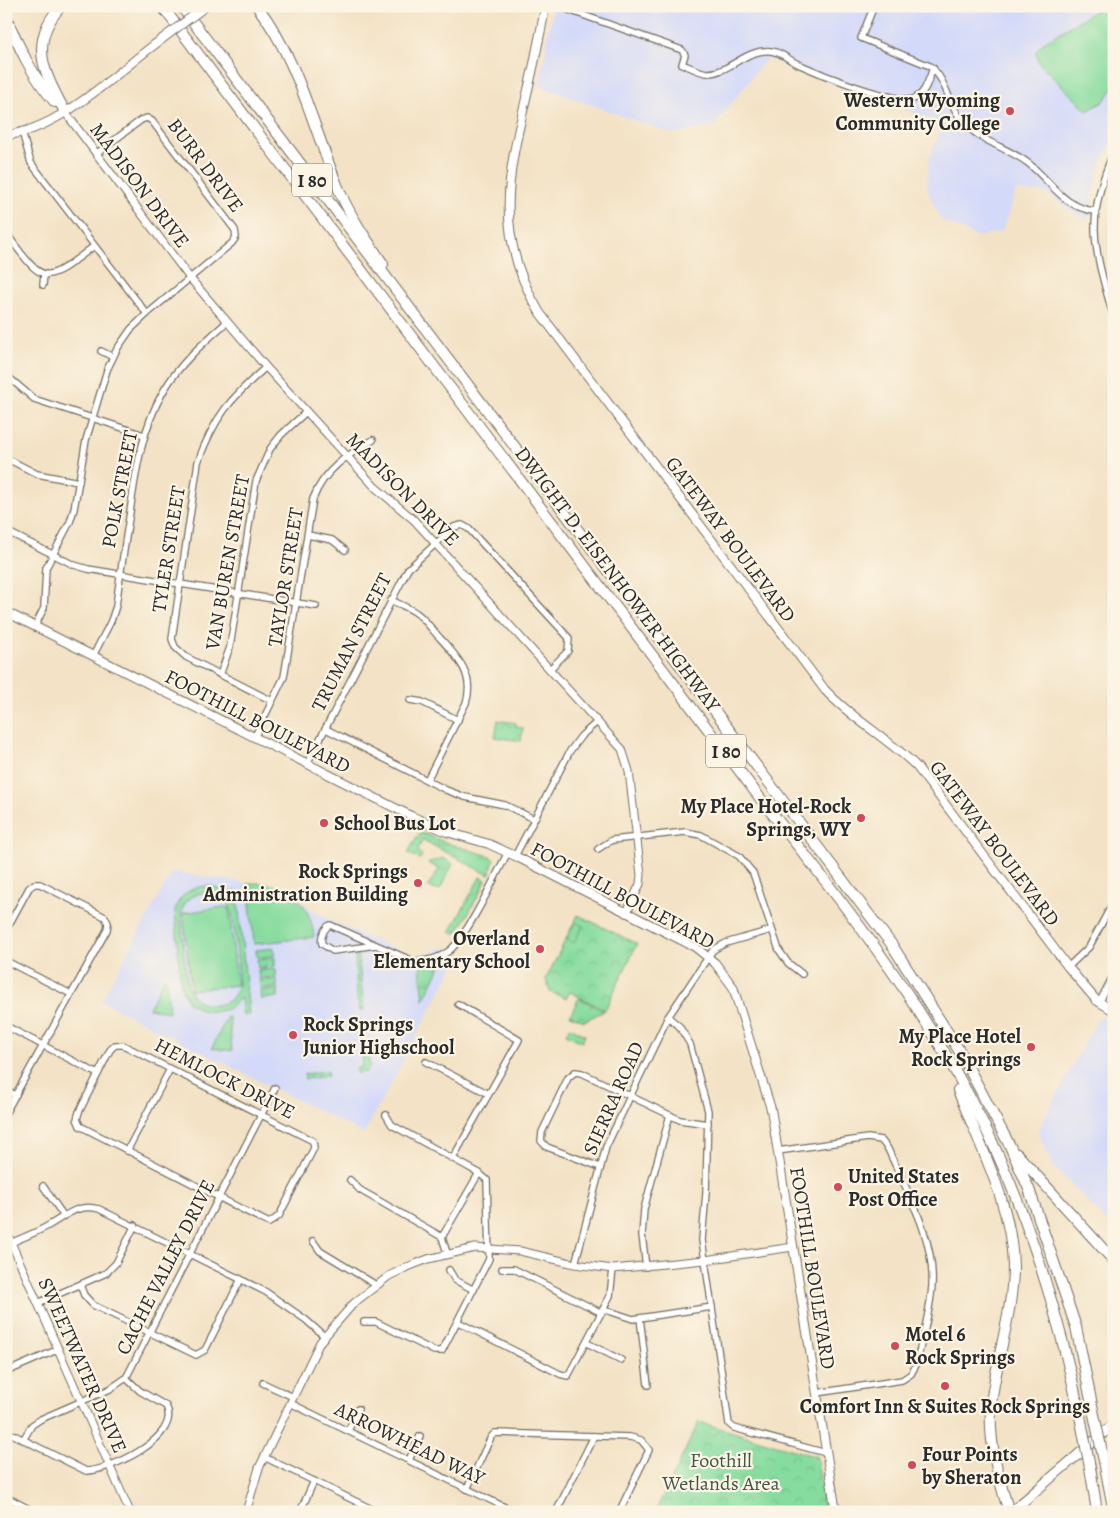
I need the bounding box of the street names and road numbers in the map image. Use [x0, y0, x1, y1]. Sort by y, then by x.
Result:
street label: BURR DRIVE [161, 113, 250, 218]
street label: MADISON DRIVE [84, 117, 196, 253]
road number: I 80 [292, 164, 332, 196]
street label: MADISON DRIVE [340, 427, 465, 552]
street label: POLK STREET [95, 428, 144, 550]
street label: DWIGHT D. EISENHOWER HIGHWAY [509, 441, 727, 719]
street label: GATEWAY BOULEVARD [659, 451, 802, 628]
street label: VAN BUREN STREET [199, 472, 256, 653]
street label: TYLER STREET [145, 484, 192, 614]
street label: TAYLOR STREET [261, 505, 310, 649]
street label: TRUMAN STREET [305, 568, 398, 716]
street label: FOOTHILL BOULEVARD [160, 663, 355, 780]
road number: I 80 [706, 734, 746, 768]
street label: GATEWAY BOULEVARD [923, 755, 1066, 932]
street label: FOOTHILL BOULEVARD [526, 835, 720, 955]
street label: HEMLOCK DRIVE [150, 1031, 300, 1126]
street label: SIERRA ROAD [576, 1037, 650, 1159]
street label: FOOTHILL BOULEVARD [783, 1165, 842, 1371]
street label: CACHE VALLEY DRIVE [110, 1175, 221, 1360]
street label: SWEETWATER DRIVE [32, 1273, 133, 1457]
street label: ARROWHEAD WAY [329, 1395, 490, 1492]

